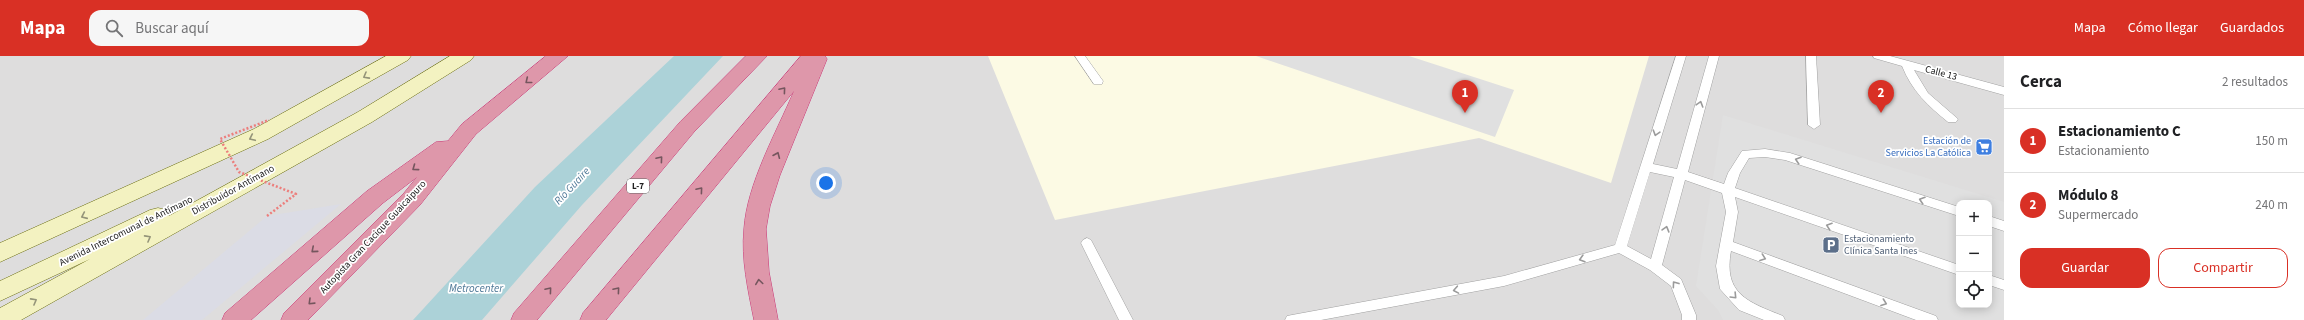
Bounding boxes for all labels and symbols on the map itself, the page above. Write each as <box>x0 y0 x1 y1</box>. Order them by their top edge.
street label: Calle 13 <box>1923 62 1959 84</box>
one-way arrow <box>363 71 370 78</box>
one-way arrow <box>525 76 532 83</box>
pin: 1 <box>1452 80 1478 113</box>
pin: 2 <box>1868 80 1894 113</box>
one-way arrow <box>779 87 786 95</box>
one-way arrow <box>1695 101 1704 108</box>
one-way arrow <box>1652 129 1661 136</box>
one-way arrow <box>249 133 256 141</box>
place label: Estación de Servicios La Católica <box>1886 134 1971 160</box>
supermarket icon: Estación de Servicios La Católica <box>1974 137 1994 157</box>
one-way arrow <box>773 152 781 159</box>
one-way arrow <box>1795 156 1802 165</box>
one-way arrow <box>656 157 663 164</box>
street label: Distribuidor Antímano <box>189 161 277 219</box>
one-way arrow <box>412 163 419 170</box>
water label: Río Guaire <box>551 164 593 208</box>
your location <box>816 173 836 193</box>
street label: Autopista Gran Cacique Guaicaipuro <box>317 177 429 297</box>
road number: L-7 <box>627 179 649 193</box>
one-way arrow <box>696 187 703 195</box>
street label: Avenida Intercomunal de Antímano <box>57 192 195 270</box>
one-way arrow <box>1919 196 1926 205</box>
one-way arrow <box>80 211 88 219</box>
one-way arrow <box>1826 222 1833 230</box>
one-way arrow <box>1661 226 1669 232</box>
place label: Estacionamiento Clínica Santa Ines <box>1844 232 1917 258</box>
one-way arrow <box>144 235 151 242</box>
parking icon: Estacionamiento Clínica Santa Ines <box>1821 235 1841 255</box>
one-way arrow <box>311 245 319 253</box>
one-way arrow <box>1759 253 1766 261</box>
one-way arrow <box>1579 254 1586 263</box>
one-way arrow <box>755 279 764 285</box>
water label: Metrocenter <box>449 281 504 296</box>
one-way arrow <box>1673 282 1680 289</box>
one-way arrow <box>1453 285 1459 293</box>
one-way arrow <box>613 287 620 295</box>
one-way arrow <box>544 288 551 295</box>
one-way arrow <box>1729 291 1737 299</box>
one-way arrow <box>30 298 37 305</box>
one-way arrow <box>308 298 316 305</box>
one-way arrow <box>1881 298 1888 306</box>

